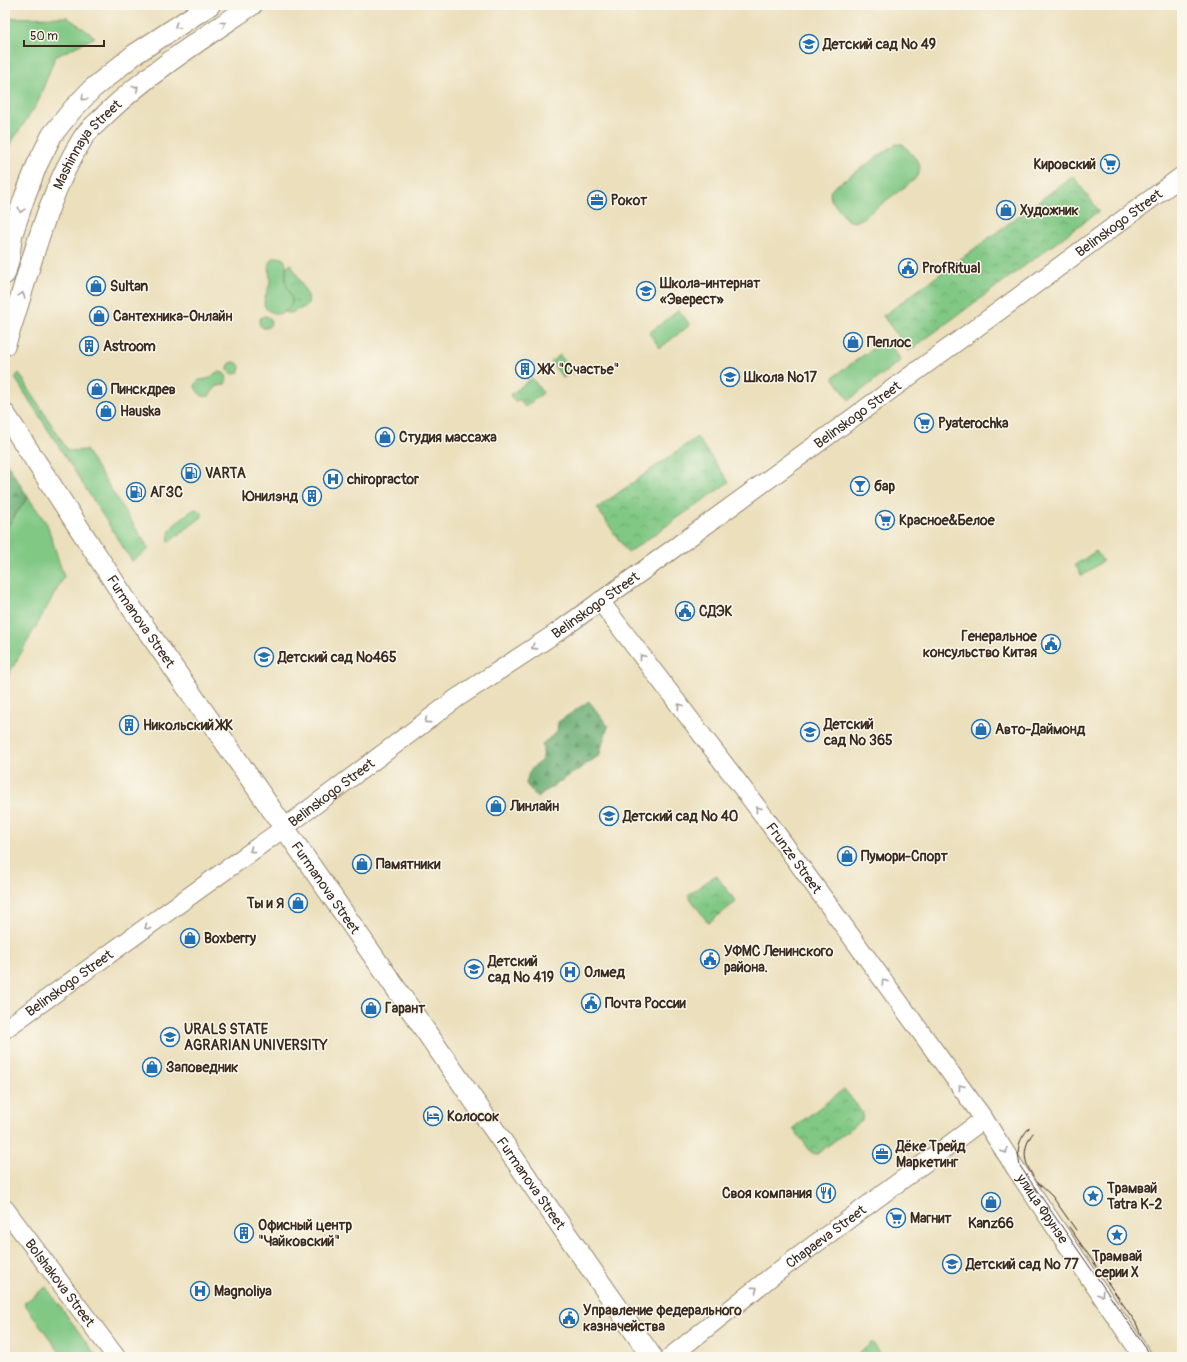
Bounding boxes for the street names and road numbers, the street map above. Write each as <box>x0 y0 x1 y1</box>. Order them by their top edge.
street label: Mashinnaya Street <box>50 96 125 192</box>
street label: Belinskogo Street <box>1072 185 1166 261</box>
street label: Belinskogo Street <box>811 377 905 452</box>
street label: Belinskogo Street <box>549 568 643 642</box>
street label: Furmanova Street <box>103 572 179 671</box>
street label: Belinskogo Street <box>285 755 378 831</box>
street label: Frunze Street <box>762 819 825 897</box>
street label: Furmanova Street <box>287 838 364 938</box>
street label: Belinskogo Street <box>22 946 117 1020</box>
street label: Furmanova Street <box>493 1134 569 1233</box>
street label: улица Фрунзе <box>1012 1170 1072 1247</box>
street label: Chapaeva Street <box>782 1201 870 1272</box>
street label: Bolshakova Street <box>21 1236 98 1330</box>

